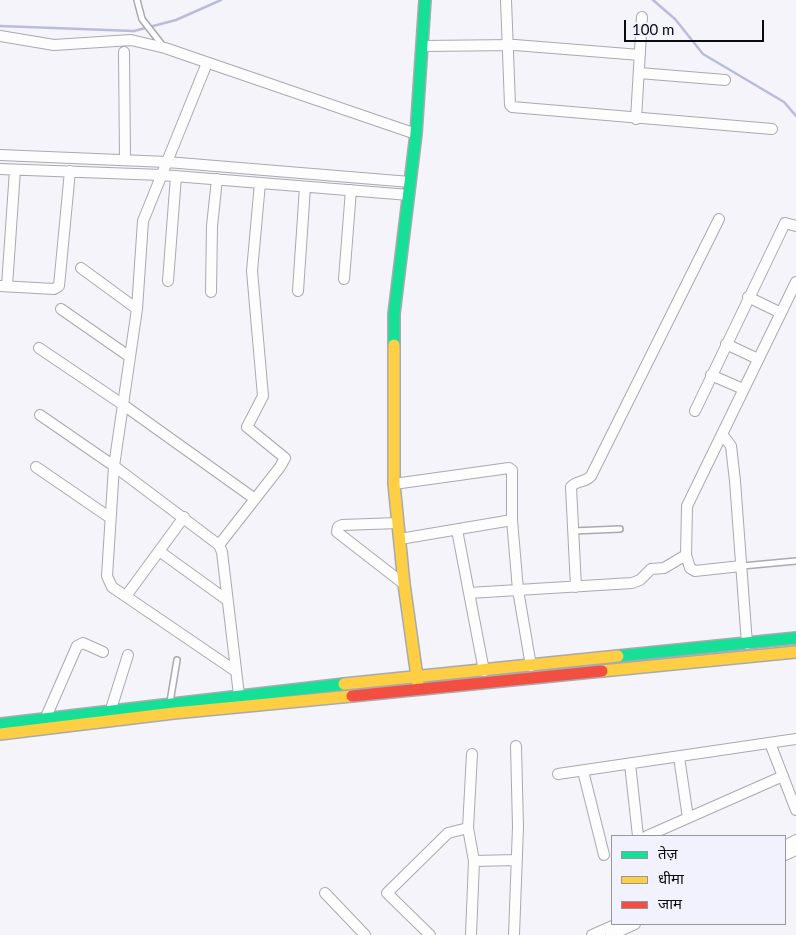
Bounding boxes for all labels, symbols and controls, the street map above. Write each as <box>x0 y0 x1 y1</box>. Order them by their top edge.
scale bar <box>626 10 766 42</box>
text: 100 m <box>632 20 674 38</box>
legend <box>611 835 786 925</box>
text: तेज़ <box>658 844 678 862</box>
text: धीमा <box>658 869 684 887</box>
text: जाम <box>658 894 682 912</box>

